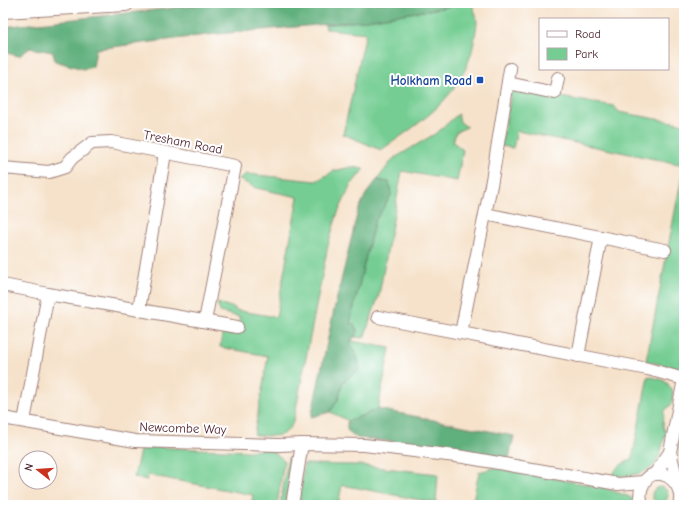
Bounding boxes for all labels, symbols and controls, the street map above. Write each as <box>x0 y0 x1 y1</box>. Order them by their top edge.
legend <box>539 18 669 70</box>
text: Road <box>575 27 601 41</box>
text: Park <box>575 47 598 61</box>
place label: Holkham Road <box>390 73 472 88</box>
marker: Holkham Road <box>475 75 485 85</box>
street label: Tresham Road <box>142 127 224 157</box>
street label: Newcombe Way <box>139 419 227 437</box>
north arrow <box>18 450 58 490</box>
text: N <box>22 462 36 473</box>

